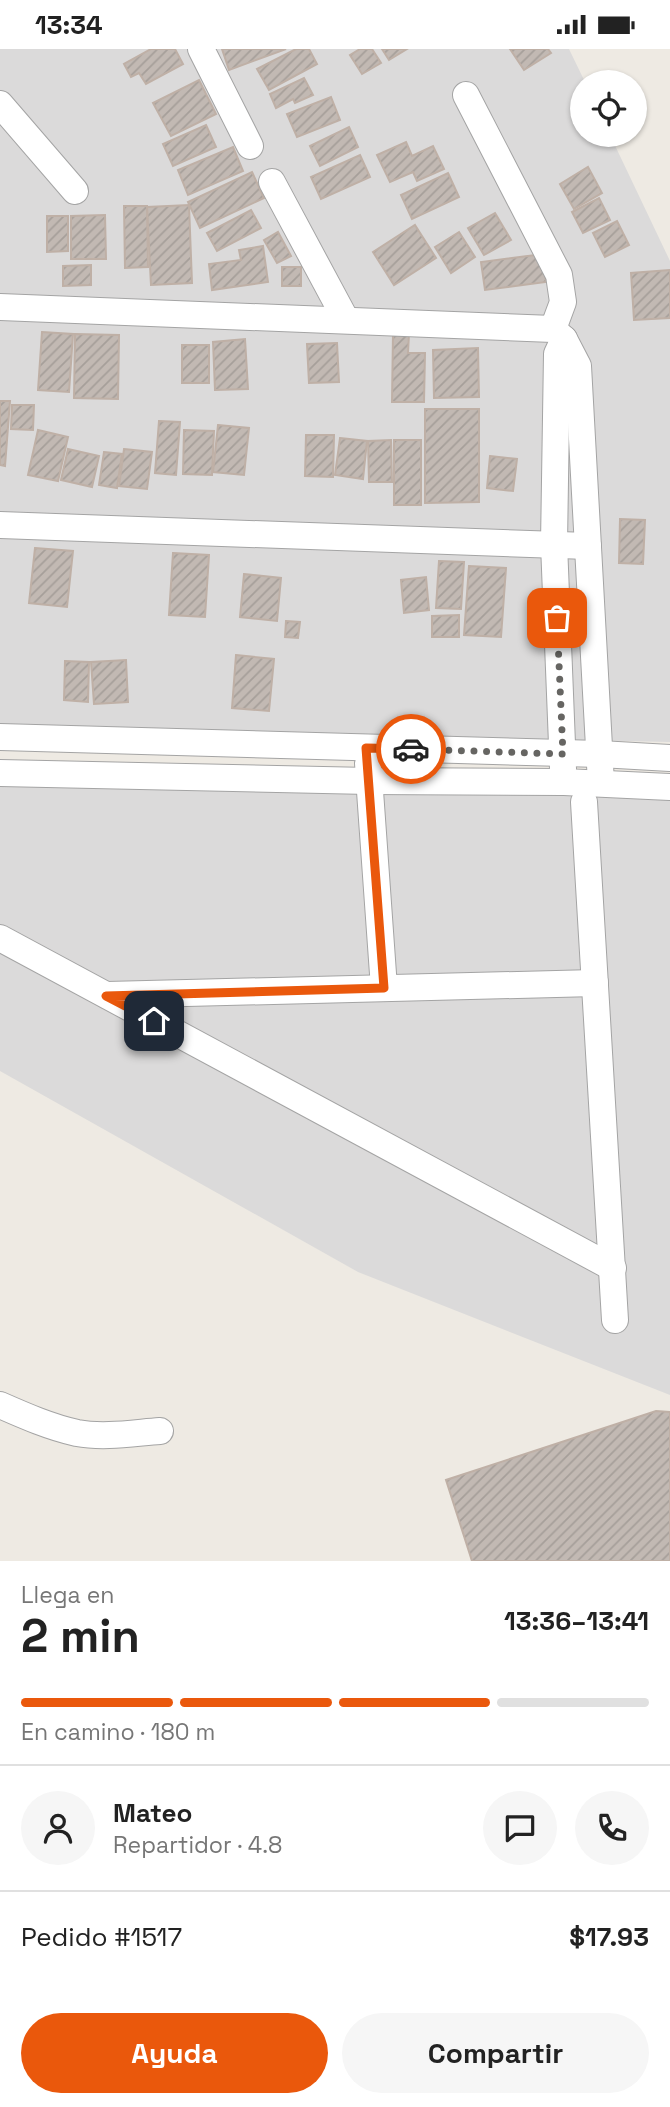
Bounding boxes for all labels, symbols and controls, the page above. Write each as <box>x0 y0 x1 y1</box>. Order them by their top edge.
text: 13:34 <box>35 8 103 42</box>
map controls <box>570 70 647 147</box>
button: locate <box>570 70 647 147</box>
pin <box>527 588 587 648</box>
icon: bag <box>538 599 576 637</box>
courier <box>376 714 446 784</box>
icon: car <box>392 730 430 768</box>
pin <box>124 991 184 1051</box>
icon: home <box>135 1002 173 1040</box>
text: Llega en <box>21 1580 114 1610</box>
text: 13:36–13:41 <box>504 1604 649 1638</box>
text: 2 min <box>21 1607 140 1665</box>
text: En camino · 180 m <box>21 1717 215 1747</box>
button: person <box>21 1791 95 1865</box>
button: chat <box>483 1791 557 1865</box>
button: phone <box>575 1791 649 1865</box>
text: Mateo <box>113 1796 192 1830</box>
text: Repartidor · 4.8 <box>113 1830 282 1860</box>
text: Pedido #1517 <box>21 1920 182 1954</box>
text: $17.93 <box>569 1920 649 1954</box>
button: Ayuda <box>21 2013 328 2093</box>
button: Compartir <box>342 2013 649 2093</box>

